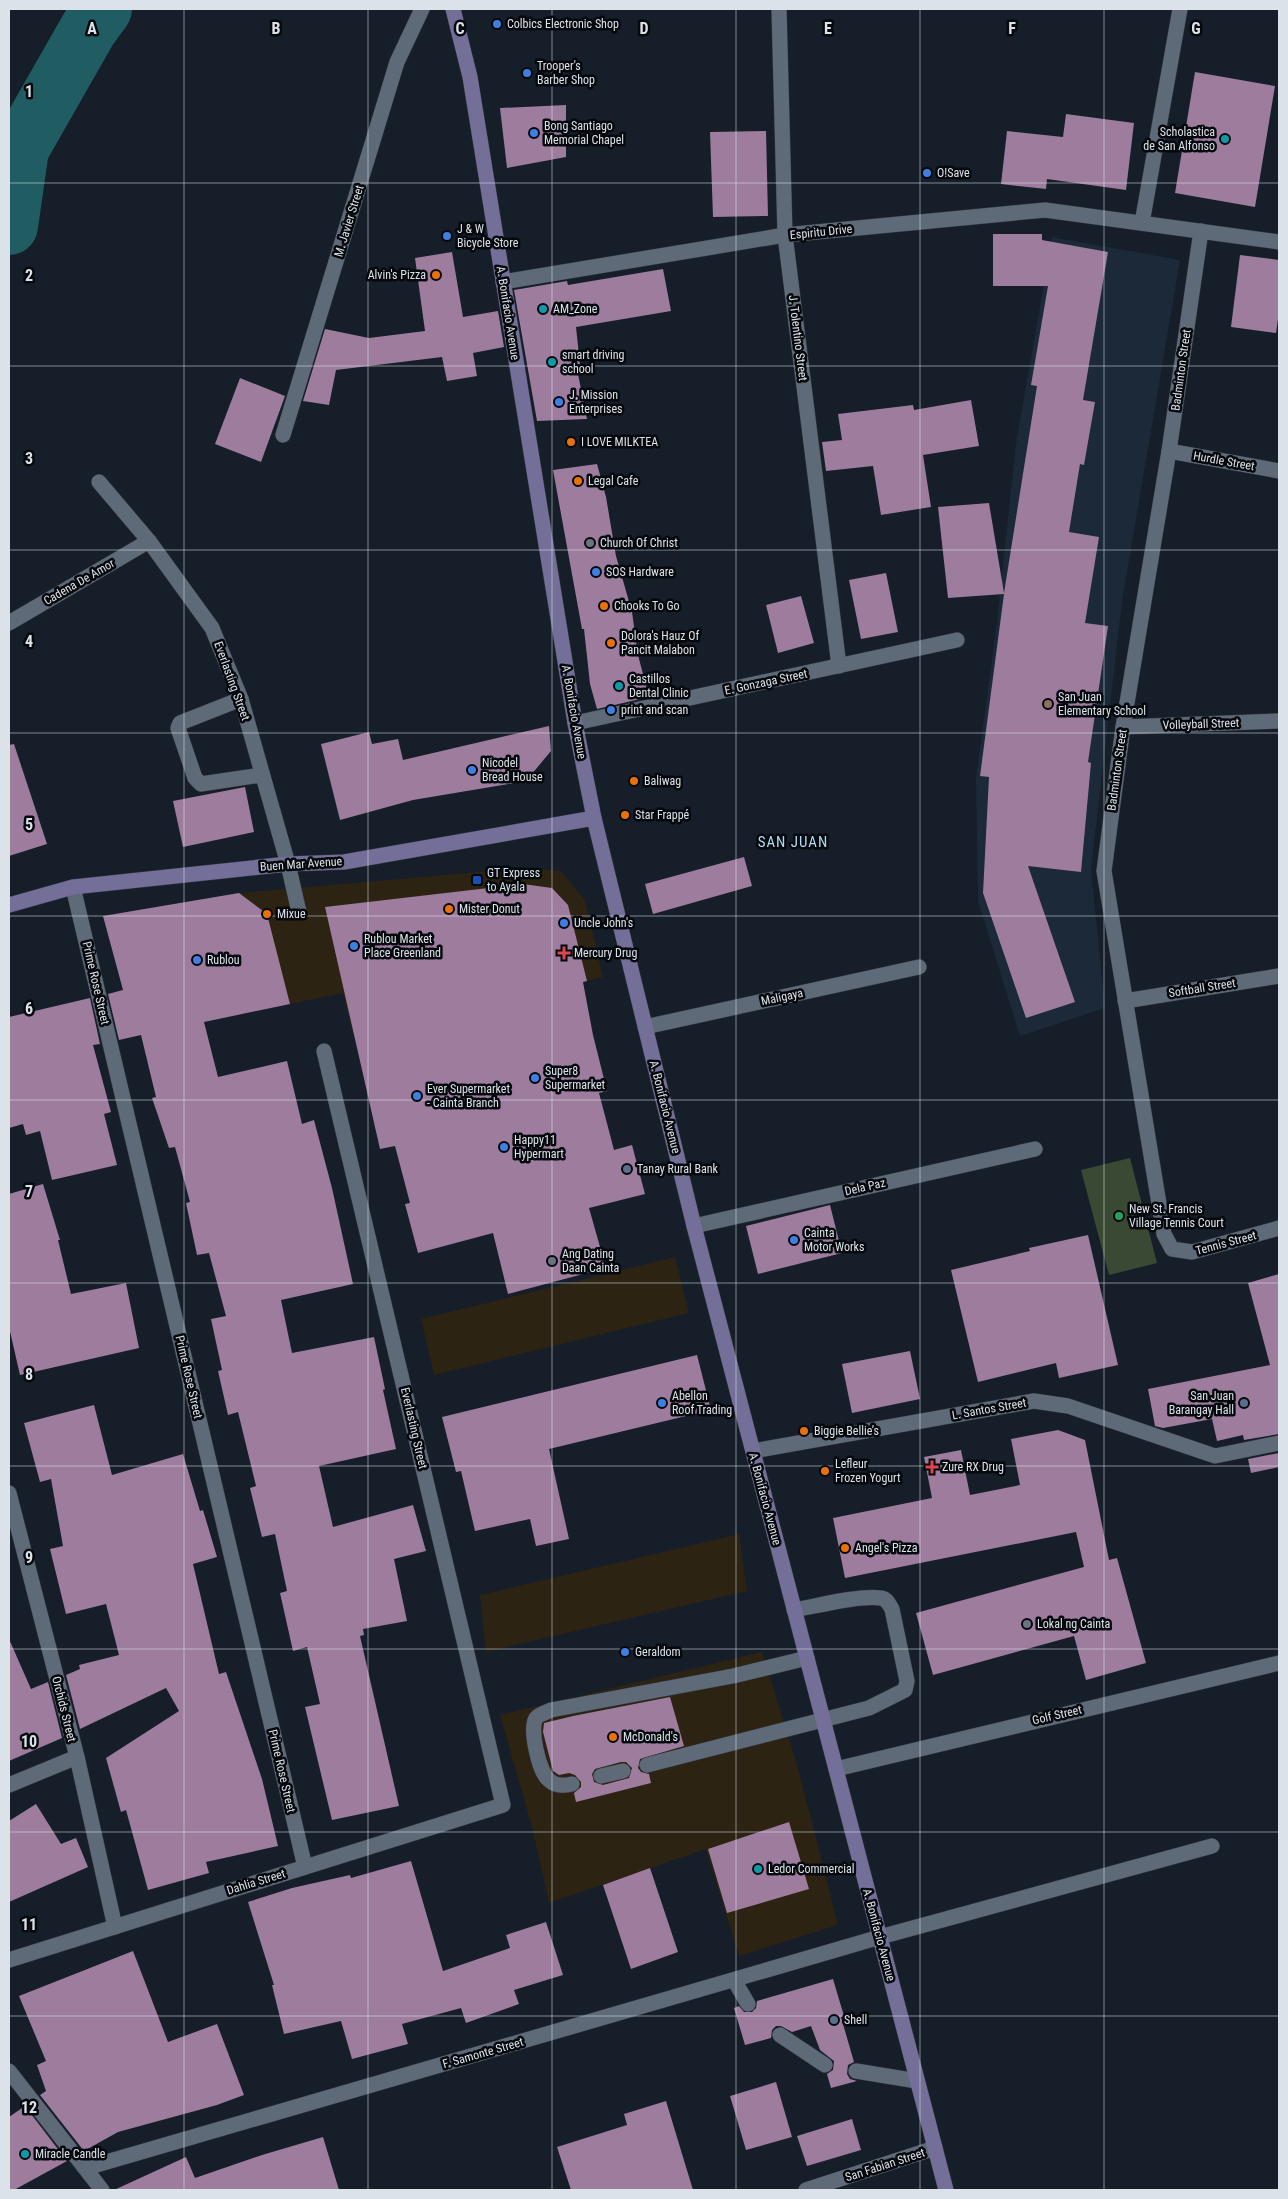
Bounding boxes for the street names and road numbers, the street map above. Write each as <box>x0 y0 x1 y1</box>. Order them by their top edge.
street label: M. Javier Street <box>331 183 367 259</box>
street label: Espiritu Drive <box>789 222 853 242</box>
street label: A. Bonifacio Avenue <box>494 265 522 361</box>
street label: J. Tolentino Street <box>786 294 810 382</box>
street label: Badminton Street <box>1168 328 1194 412</box>
street label: Hurdle Street <box>1192 449 1256 473</box>
street label: Cadena De Amor <box>41 556 117 608</box>
street label: Everlasting Street <box>211 640 253 723</box>
street label: A. Bonifacio Avenue <box>559 664 589 760</box>
street label: E. Gonzaga Street <box>723 666 809 698</box>
street label: Volleyball Street <box>1162 716 1240 732</box>
street label: Badminton Street <box>1104 728 1130 812</box>
street label: Buen Mar Avenue <box>259 854 343 874</box>
street label: Prime Rose Street <box>80 940 112 1026</box>
street label: Softball Street <box>1168 976 1237 1000</box>
street label: Maligaya <box>760 986 805 1008</box>
street label: A. Bonifacio Avenue <box>647 1059 683 1155</box>
street label: Dela Paz <box>843 1176 887 1198</box>
street label: Tennis Street <box>1194 1228 1258 1258</box>
street label: Prime Rose Street <box>173 1334 205 1420</box>
street label: Everlasting Street <box>398 1386 430 1470</box>
street label: L. Santos Street <box>951 1395 1028 1422</box>
street label: A. Bonifacio Avenue <box>746 1451 784 1547</box>
street label: Orchids Street <box>49 1675 79 1744</box>
street label: Golf Street <box>1031 1702 1084 1728</box>
street label: Prime Rose Street <box>266 1728 298 1814</box>
street label: Dahlia Street <box>225 1866 287 1898</box>
street label: A. Bonifacio Avenue <box>860 1887 898 1983</box>
street label: F. Samonte Street <box>441 2035 525 2071</box>
street label: San Fabian Street <box>843 2145 927 2184</box>

